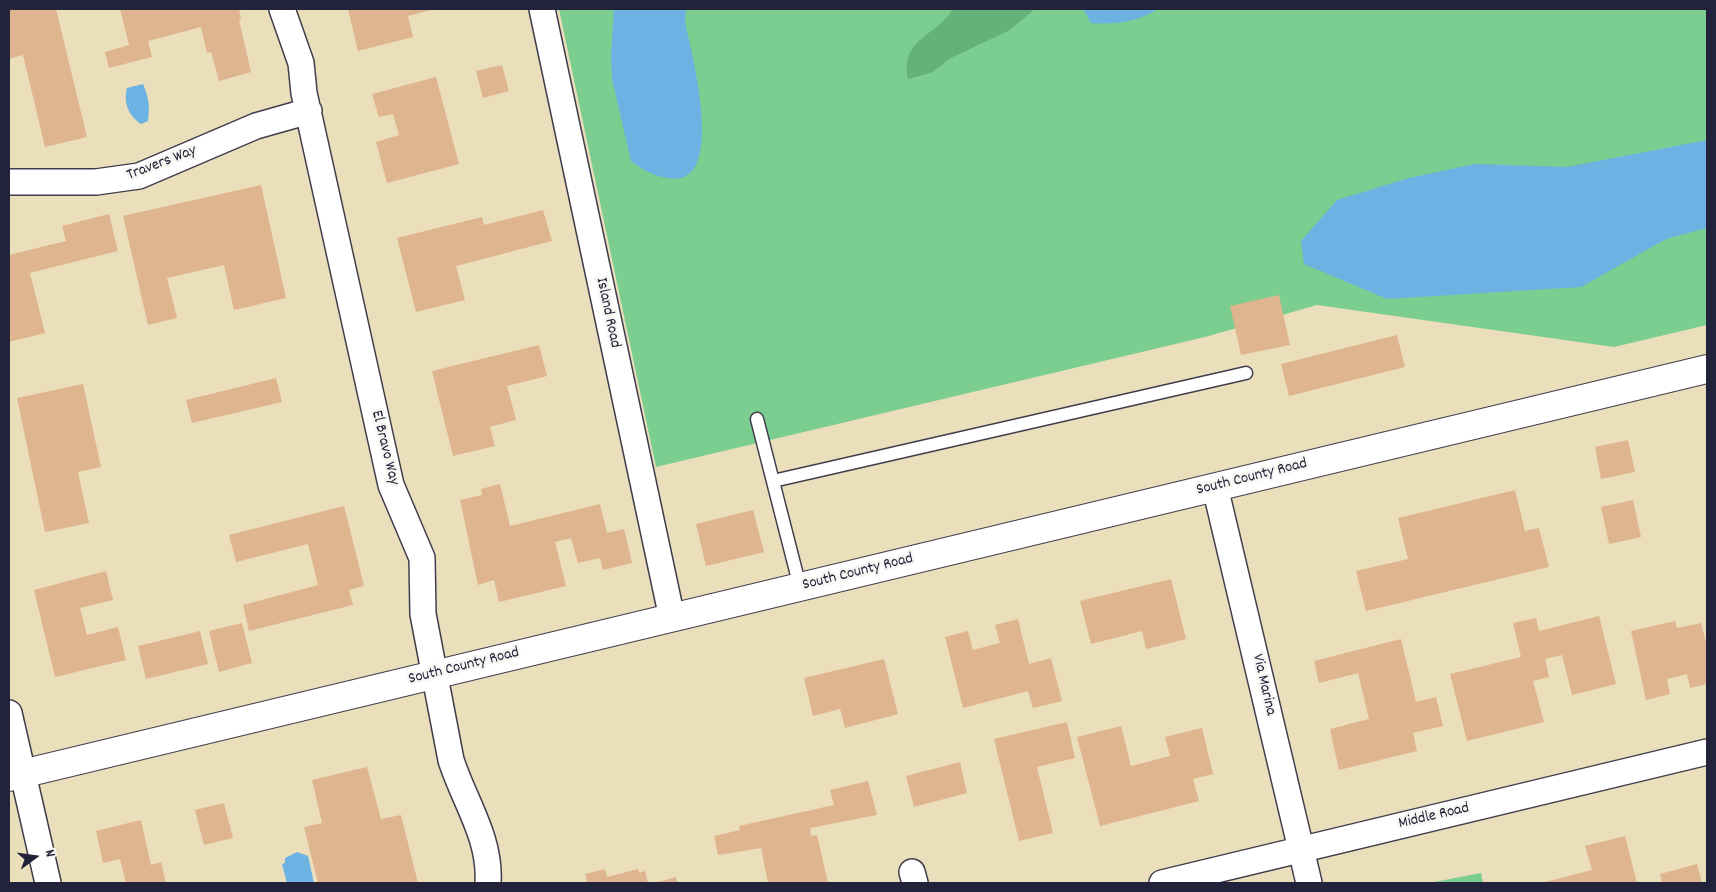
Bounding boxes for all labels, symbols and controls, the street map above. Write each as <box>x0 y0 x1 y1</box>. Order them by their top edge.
street label: Travers Way <box>124 142 200 186</box>
street label: Island Road <box>590 276 624 350</box>
street label: El Bravo Way <box>365 409 403 487</box>
street label: South County Road <box>1195 455 1309 501</box>
street label: South County Road <box>801 550 915 596</box>
street label: South County Road <box>407 644 521 690</box>
street label: Via Marina <box>1247 652 1279 718</box>
street label: Middle Road <box>1397 800 1471 834</box>
north arrow <box>10 832 60 882</box>
text: N <box>39 848 60 859</box>

